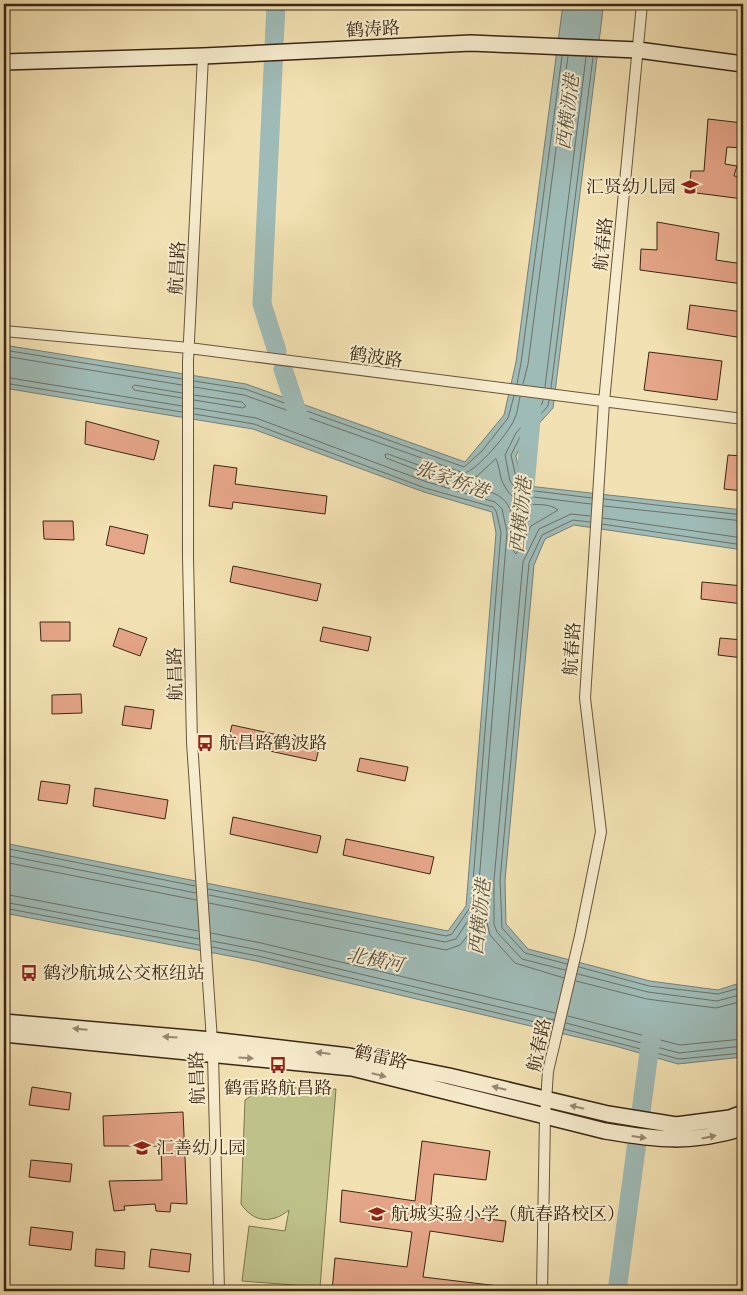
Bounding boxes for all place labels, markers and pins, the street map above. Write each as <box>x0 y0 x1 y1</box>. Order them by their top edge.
place label: 汇贤幼儿园 <box>586 175 676 199</box>
school or university icon: 汇贤幼儿园 <box>680 177 700 197</box>
place label: 航昌路鹤波路 <box>219 731 327 755</box>
bus stop icon: 航昌路鹤波路 <box>195 733 215 753</box>
place label: 鹤沙航城公交枢纽站 <box>43 961 205 985</box>
bus stop icon: 鹤沙航城公交枢纽站 <box>19 963 39 983</box>
bus stop icon: 鹤雷路航昌路 <box>268 1055 288 1075</box>
place label: 鹤雷路航昌路 <box>224 1076 332 1100</box>
place label: 汇善幼儿园 <box>156 1136 246 1160</box>
school or university icon: 汇善幼儿园 <box>132 1138 152 1158</box>
place label: 航城实验小学（航春路校区） <box>391 1202 625 1226</box>
school or university icon: 航城实验小学（航春路校区） <box>367 1204 387 1224</box>

